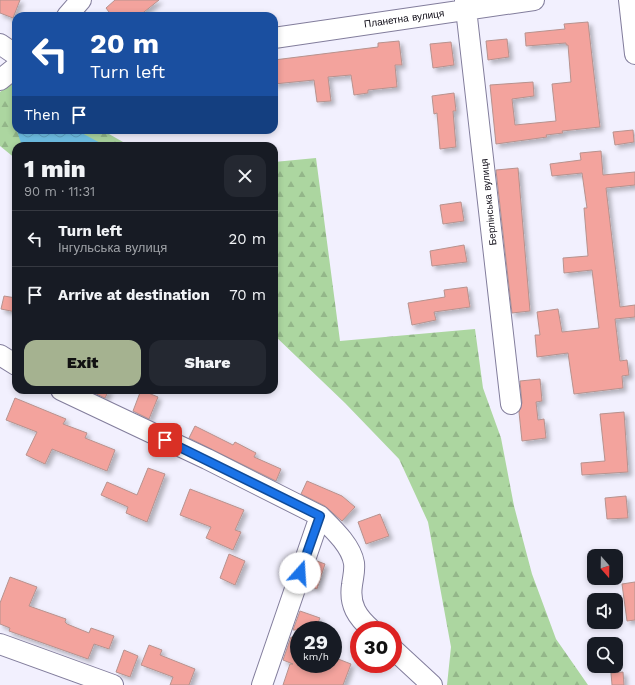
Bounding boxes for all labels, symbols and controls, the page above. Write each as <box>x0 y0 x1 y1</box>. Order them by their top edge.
street label: Планетна вулиця <box>363 7 445 30</box>
text: 20 m <box>90 27 159 60</box>
icon: left <box>24 28 76 80</box>
text: Turn left <box>90 61 165 82</box>
icon: arrive <box>68 104 90 126</box>
text: Then <box>24 106 60 124</box>
text: 1 min <box>24 155 86 183</box>
button: close <box>224 155 266 197</box>
street label: Берлінська вулиця <box>478 158 499 246</box>
text: 90 m · 11:31 <box>24 184 95 199</box>
text: Turn left <box>58 222 122 240</box>
icon: left <box>24 228 46 250</box>
text: 20 m <box>229 230 266 248</box>
text: Інгульська вулиця <box>58 240 167 255</box>
icon: arrive <box>24 284 46 306</box>
text: Arrive at destination <box>58 286 210 304</box>
text: 70 m <box>229 286 266 304</box>
button: Exit <box>24 340 141 386</box>
button: Share <box>149 340 266 386</box>
pin <box>148 423 182 457</box>
icon: arrive <box>154 429 176 451</box>
north arrow <box>587 549 623 585</box>
map controls <box>587 549 623 673</box>
position arrow <box>279 552 321 594</box>
button: sound <box>587 593 623 629</box>
speed limit sign: 30 <box>350 621 402 673</box>
text: 29 <box>304 630 328 654</box>
button: search <box>587 637 623 673</box>
text: km/h <box>303 651 329 662</box>

